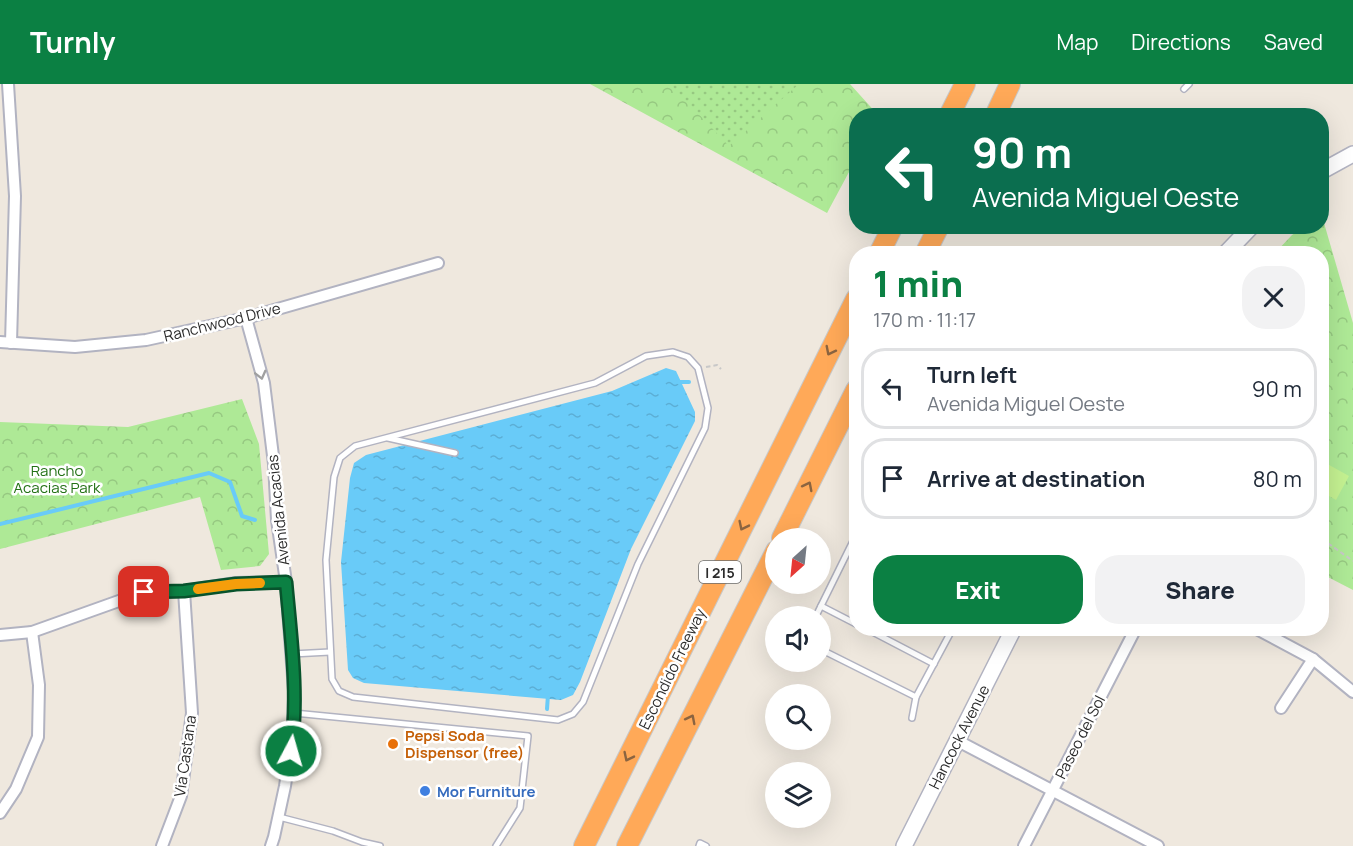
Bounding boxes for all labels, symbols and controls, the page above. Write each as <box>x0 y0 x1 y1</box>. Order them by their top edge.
text: Turnly <box>30 23 115 61</box>
text: Map <box>1057 28 1098 56</box>
text: Directions <box>1131 28 1231 56</box>
text: Saved <box>1264 28 1323 56</box>
text: 90 m <box>972 123 1072 181</box>
icon: left <box>873 132 951 210</box>
text: Avenida Miguel Oeste <box>972 178 1239 215</box>
text: 1 min <box>873 259 963 308</box>
button: close <box>1242 266 1305 329</box>
street label: Ranchwood Drive <box>161 297 283 347</box>
text: 170 m · 11:17 <box>873 306 976 333</box>
one-way arrow <box>826 345 837 356</box>
text: Turn left <box>927 360 1017 390</box>
one-way arrow <box>254 369 267 379</box>
icon: left <box>876 372 909 405</box>
text: 90 m <box>1252 374 1302 404</box>
text: Avenida Miguel Oeste <box>927 390 1125 417</box>
street label: Avenida Acacias <box>262 453 294 566</box>
park label: Rancho Acacias Park <box>14 460 101 498</box>
icon: arrive <box>876 462 909 495</box>
text: Arrive at destination <box>927 464 1145 494</box>
text: 80 m <box>1253 464 1302 494</box>
one-way arrow <box>801 482 812 493</box>
one-way arrow <box>739 519 750 530</box>
north arrow <box>765 528 831 594</box>
map controls <box>765 528 831 828</box>
button: Exit <box>873 555 1083 624</box>
button: Share <box>1095 555 1305 624</box>
road number: I 215 <box>699 561 741 583</box>
pin <box>118 566 169 617</box>
icon: arrive <box>127 575 160 608</box>
street label: Escondido Freeway <box>634 605 710 733</box>
button: sound <box>765 606 831 672</box>
street label: Hancock Avenue <box>924 681 994 793</box>
button: search <box>765 684 831 750</box>
street label: Paseo del Sol <box>1050 692 1110 782</box>
street label: Via Castana <box>169 714 201 798</box>
one-way arrow <box>684 714 695 725</box>
position arrow <box>259 719 323 783</box>
place label: Pepsi Soda Dispensor (free) <box>405 725 524 763</box>
marker: Pepsi Soda Dispensor (free) <box>386 737 400 751</box>
one-way arrow <box>624 750 636 761</box>
button: layers <box>765 762 831 828</box>
place label: Mor Furniture <box>437 781 536 802</box>
marker: Mor Furniture <box>418 784 432 798</box>

